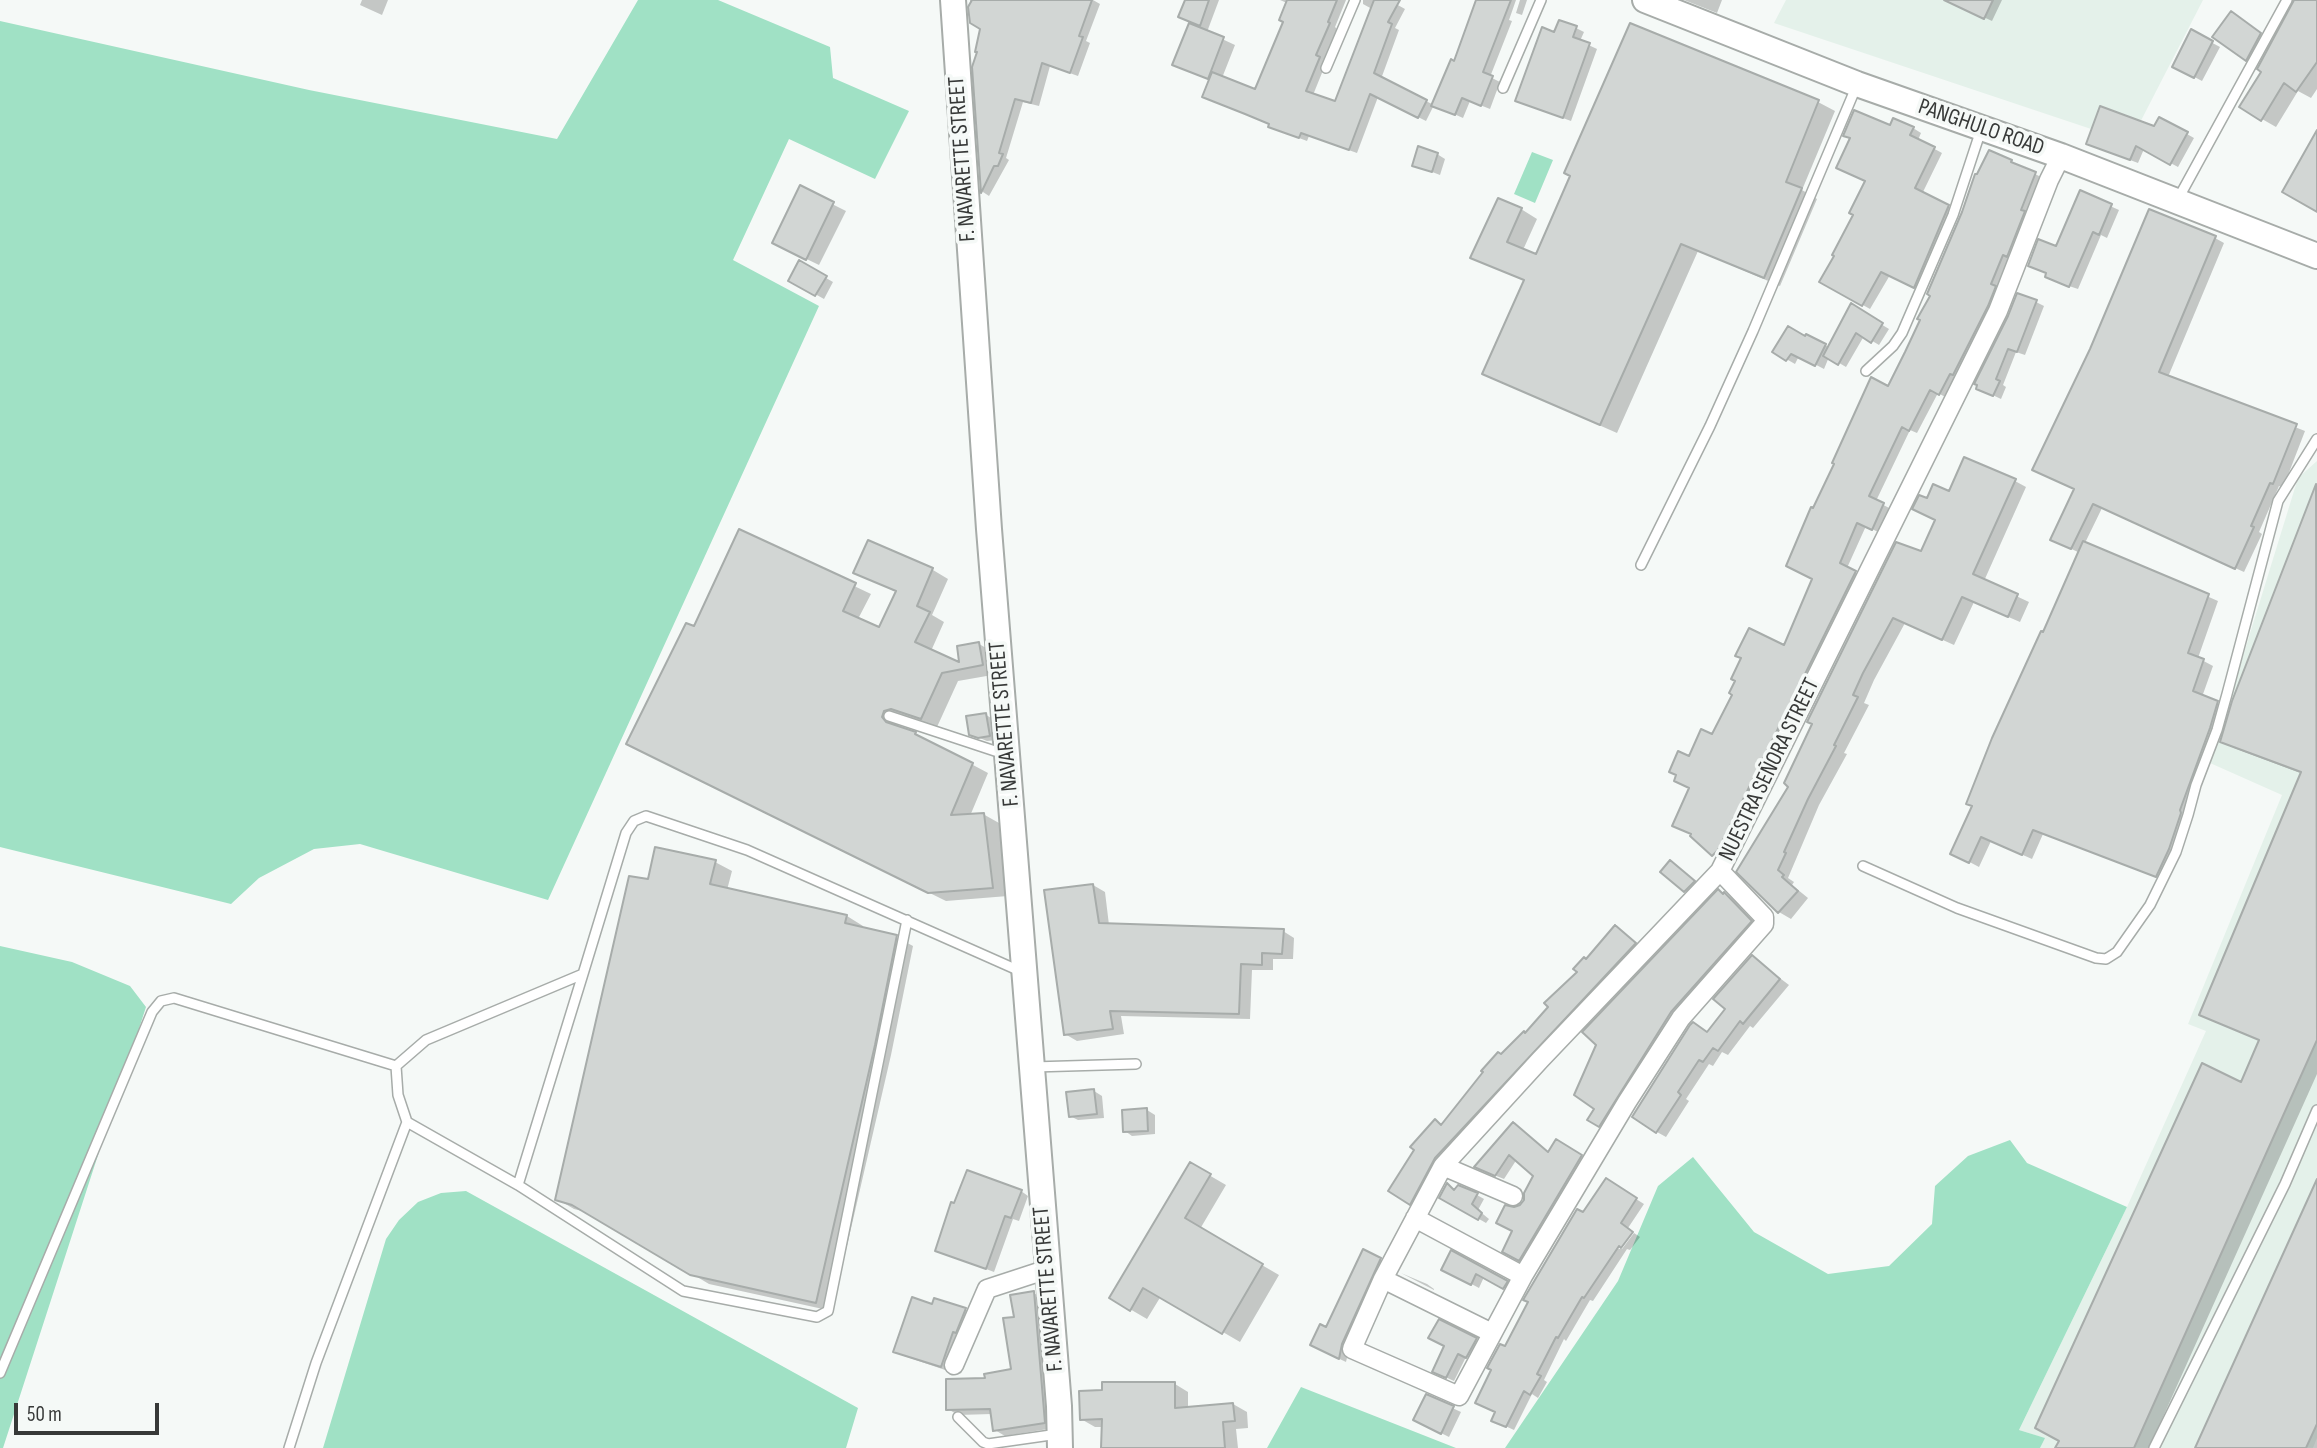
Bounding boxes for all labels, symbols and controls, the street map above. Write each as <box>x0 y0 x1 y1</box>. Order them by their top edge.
street label: F. NAVARETTE STREET <box>943 75 983 243</box>
street label: PANGHULO ROAD <box>1914 94 2048 162</box>
street label: F. NAVARETTE STREET <box>984 640 1026 808</box>
street label: NUESTRA SEÑORA STREET <box>1714 674 1826 866</box>
street label: F. NAVARETTE STREET <box>1028 1205 1070 1373</box>
scale bar <box>18 1388 163 1432</box>
text: 50 m <box>27 1402 62 1427</box>

